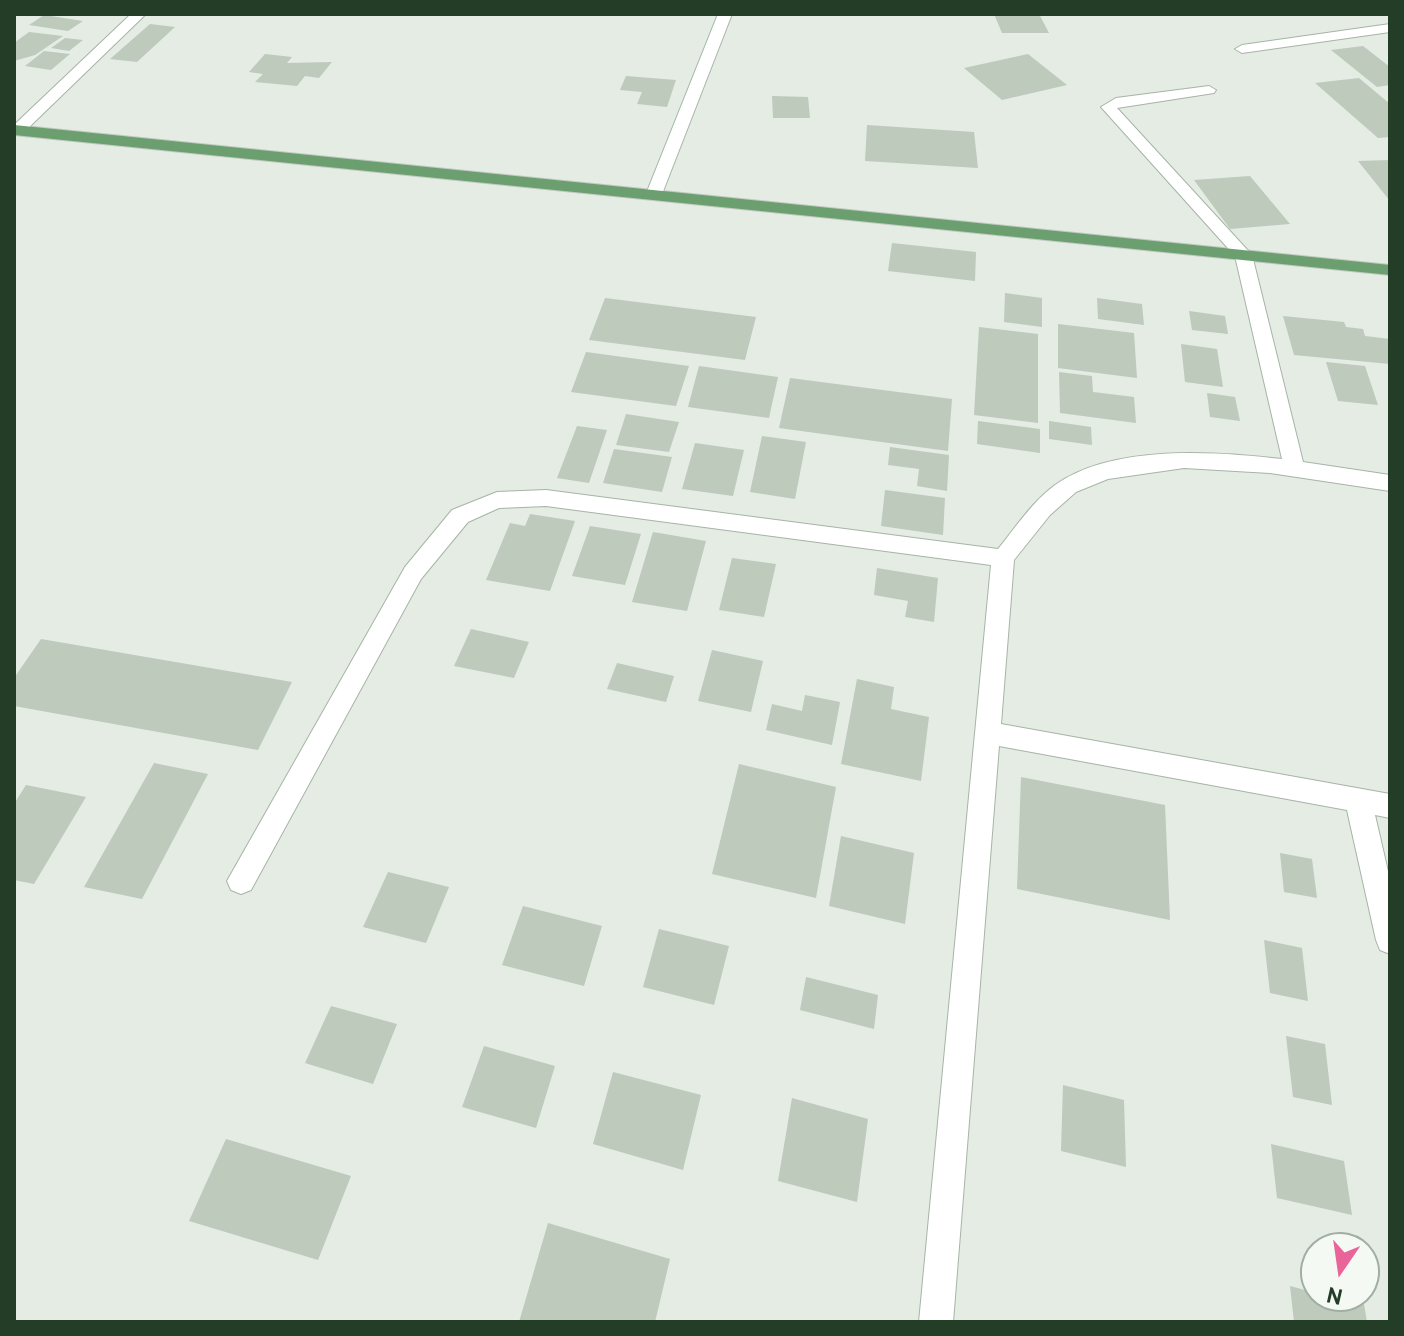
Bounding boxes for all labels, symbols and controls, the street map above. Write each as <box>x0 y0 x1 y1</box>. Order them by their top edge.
north arrow <box>1300 1232 1380 1312</box>
text: N <box>1324 1279 1346 1309</box>

